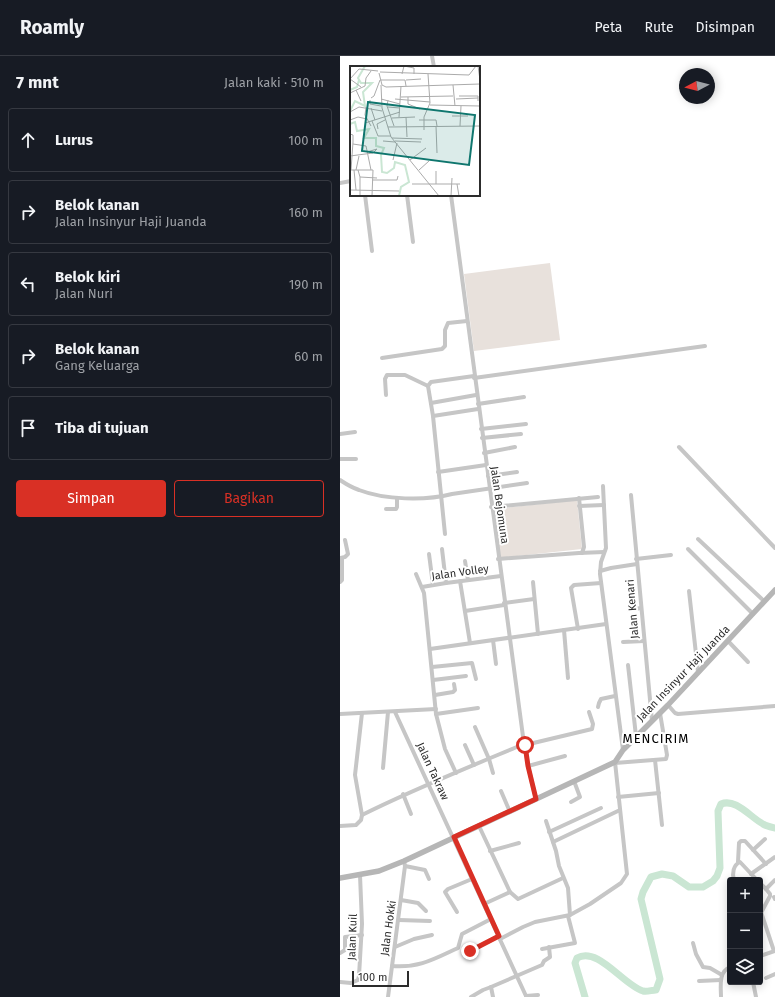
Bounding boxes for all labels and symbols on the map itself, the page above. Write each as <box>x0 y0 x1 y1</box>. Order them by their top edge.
inset map <box>350 66 480 196</box>
north arrow <box>679 68 715 104</box>
street label: Jalan Bejomuna <box>488 465 511 545</box>
street label: Jalan Volley <box>431 562 490 583</box>
street label: Jalan Kenari <box>623 579 642 639</box>
street label: Jalan Insinyur Haji Juanda <box>634 623 733 724</box>
district label: MENCIRIM <box>623 731 689 746</box>
route start <box>516 736 534 754</box>
street label: Jalan Takraw <box>414 740 452 802</box>
street label: Jalan Hokki <box>378 899 399 957</box>
street label: Jalan Kuil <box>345 913 360 961</box>
route end <box>461 942 479 960</box>
scale bar <box>352 969 409 988</box>

